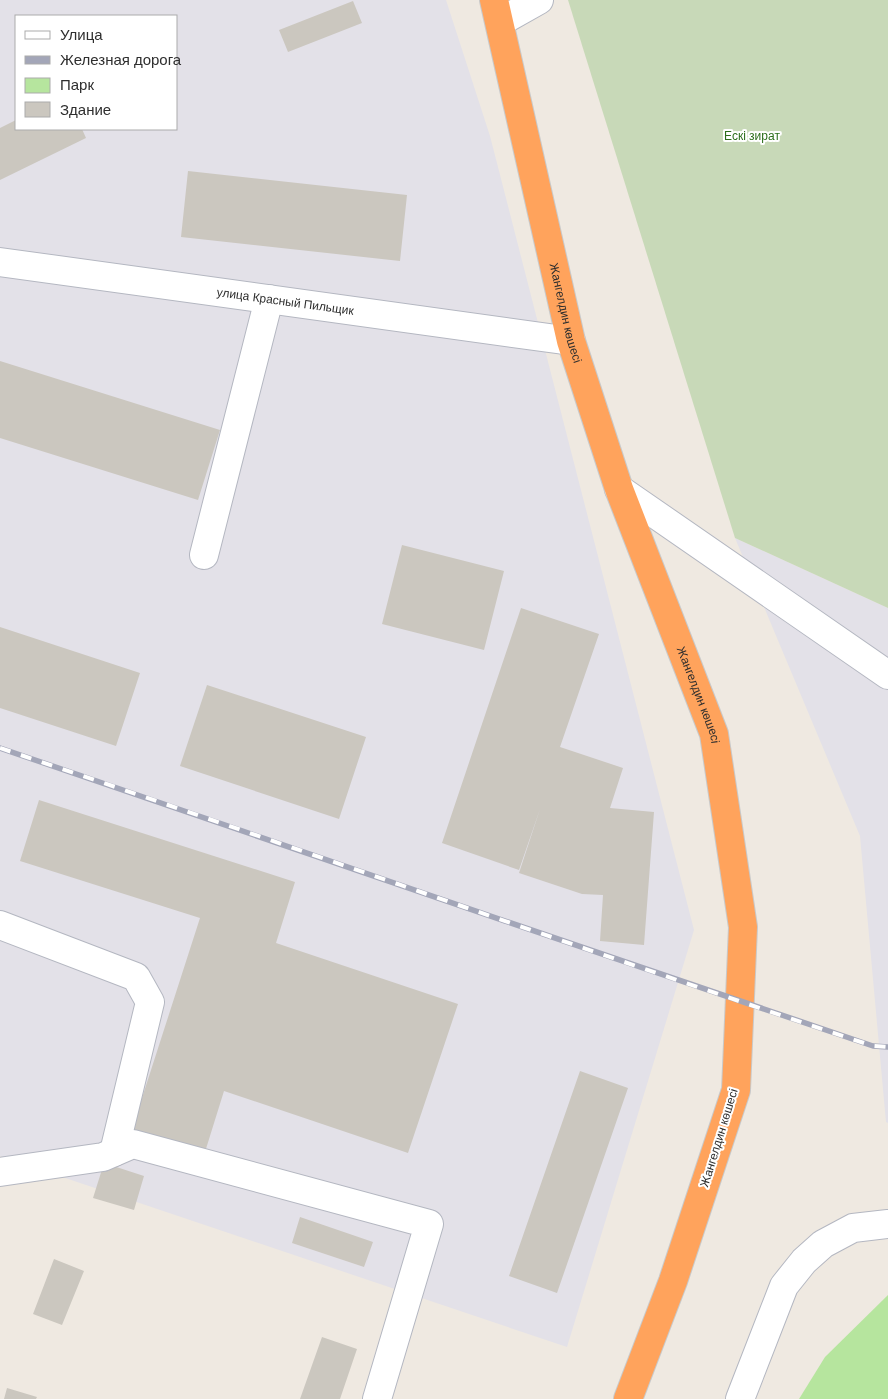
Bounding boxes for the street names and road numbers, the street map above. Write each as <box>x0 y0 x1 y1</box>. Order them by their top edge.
street label: Жангелдин көшесі <box>546 261 586 365</box>
street label: улица Красный Пильщик <box>216 284 356 319</box>
street label: Жангелдин көшесі <box>673 644 723 744</box>
street label: Жангелдин көшесі <box>696 1087 742 1189</box>

